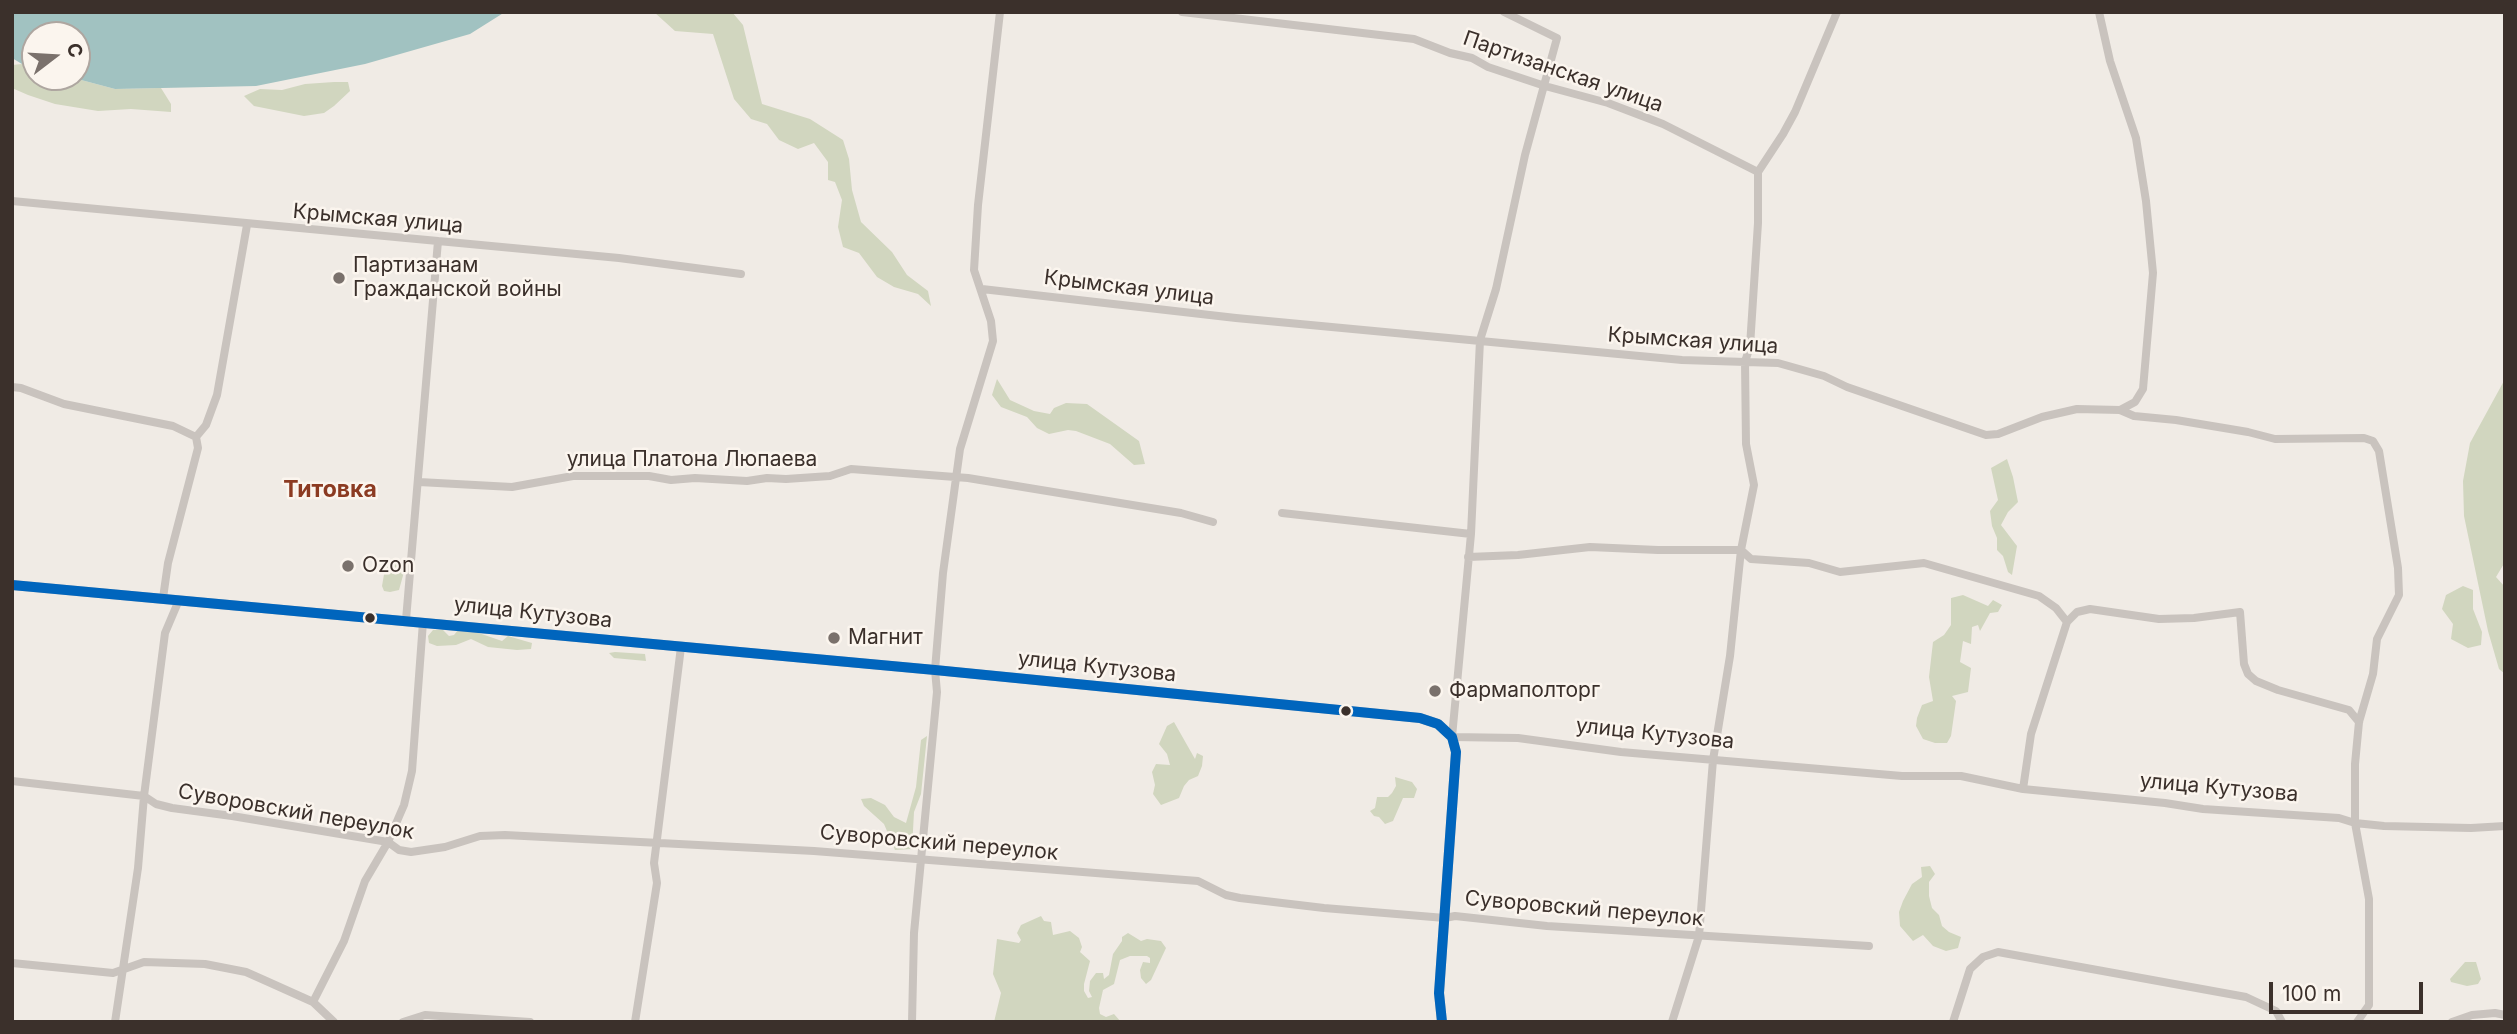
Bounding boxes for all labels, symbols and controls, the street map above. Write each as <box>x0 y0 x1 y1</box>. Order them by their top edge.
north arrow <box>21 21 91 91</box>
street label: Партизанская улица <box>1460 26 1666 118</box>
text: С <box>62 40 88 60</box>
street label: Крымская улица <box>292 199 464 239</box>
place label: Партизанам Гражданской войны <box>353 253 562 303</box>
street label: Крымская улица <box>1043 265 1215 311</box>
marker: Партизанам Гражданской войны <box>331 270 347 286</box>
street label: Крымская улица <box>1607 322 1779 360</box>
street label: улица Платона Люпаева <box>567 447 817 473</box>
district label: Титовка <box>283 476 377 504</box>
place label: Ozon <box>362 553 414 579</box>
marker: Ozon <box>340 558 356 574</box>
street label: улица Кутузова <box>453 592 613 634</box>
unlabelled marker <box>363 611 377 625</box>
place label: Магнит <box>848 625 923 651</box>
marker: Магнит <box>826 630 842 646</box>
street label: улица Кутузова <box>1017 646 1177 688</box>
place label: Фармаполторг <box>1449 678 1600 704</box>
marker: Фармаполторг <box>1427 683 1443 699</box>
unlabelled marker <box>1339 704 1353 718</box>
street label: улица Кутузова <box>1575 713 1735 755</box>
street label: улица Кутузова <box>2139 769 2299 807</box>
street label: Суворовский переулок <box>176 779 416 845</box>
street label: Суворовский переулок <box>819 820 1059 866</box>
street label: Суворовский переулок <box>1464 886 1704 932</box>
scale bar <box>2272 968 2426 1012</box>
text: 100 m <box>2282 981 2341 1006</box>

